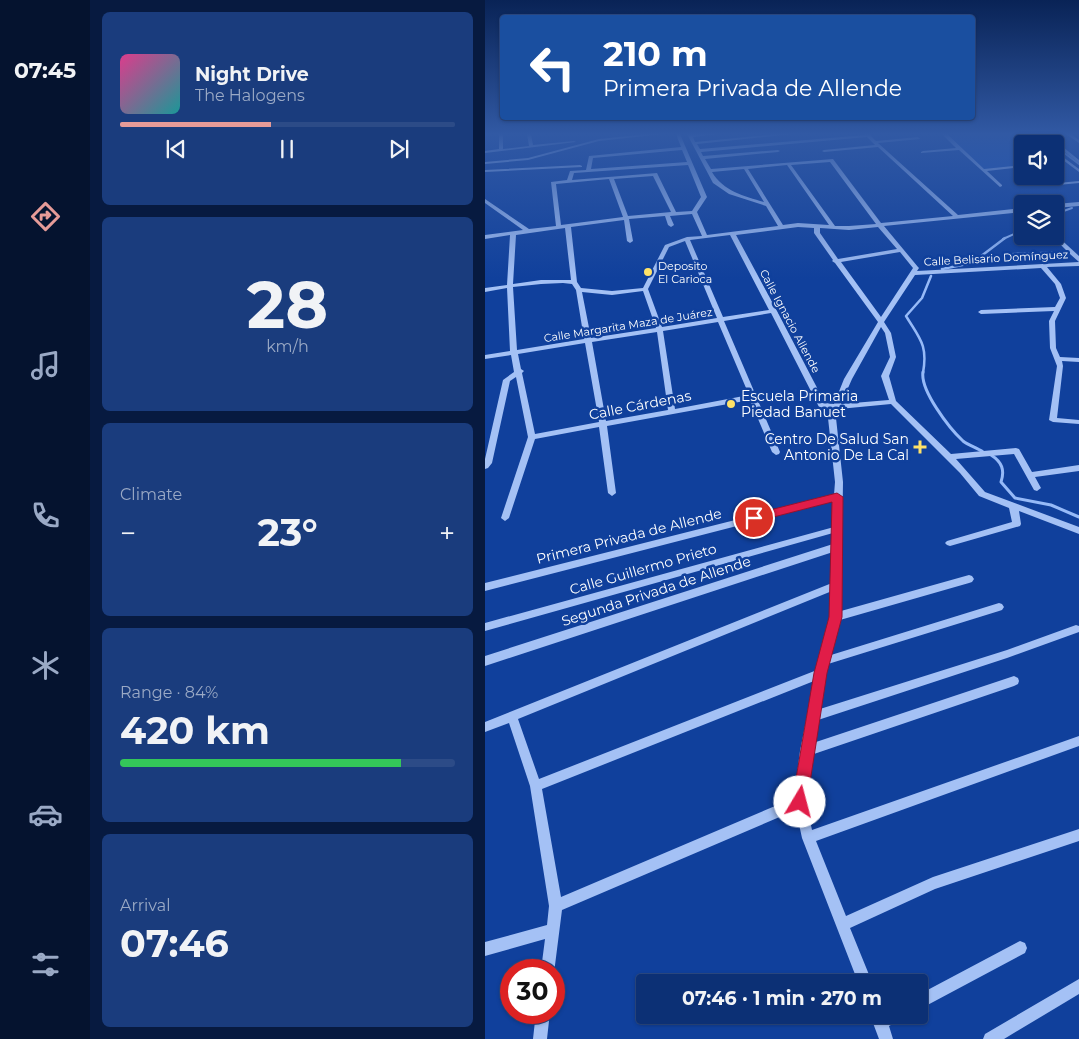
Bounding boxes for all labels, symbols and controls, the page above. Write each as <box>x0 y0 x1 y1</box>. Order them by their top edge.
text: 210 m <box>603 32 708 75</box>
icon: left <box>520 35 585 100</box>
text: 07:45 <box>14 57 76 84</box>
text: Night Drive <box>195 63 309 86</box>
text: Primera Privada de Allende <box>603 75 902 102</box>
text: The Halogens <box>195 86 305 105</box>
icon: previous <box>162 135 190 163</box>
icon: pause <box>273 135 301 163</box>
icon: next <box>385 135 413 163</box>
map controls <box>1014 135 1064 245</box>
button: sound <box>1014 135 1064 185</box>
button: layers <box>1014 195 1064 245</box>
icon: directions <box>28 199 63 234</box>
street label: Calle Belisario Domínguez <box>923 247 1069 269</box>
place label: Deposito El Carioca <box>658 259 712 286</box>
text: 28 <box>247 265 328 344</box>
marker: Deposito El Carioca <box>642 266 654 278</box>
street label: Calle Ignacio Allende <box>757 267 823 375</box>
street label: Calle Margarita Maza de Juárez <box>543 305 714 345</box>
text: km/h <box>266 337 309 356</box>
icon: music <box>28 348 63 383</box>
street label: Calle Cárdenas <box>587 386 693 424</box>
place label: Escuela Primaria Piedad Banuet <box>741 387 858 421</box>
marker: Escuela Primaria Piedad Banuet <box>725 398 737 410</box>
place label: Centro De Salud San Antonio De La Cal <box>765 430 909 464</box>
marker: Centro De Salud San Antonio De La Cal <box>913 440 927 454</box>
text: Climate <box>120 485 182 504</box>
pin <box>733 497 775 539</box>
icon: phone <box>28 498 63 533</box>
street label: Primera Privada de Allende <box>534 504 724 568</box>
icon: arrive <box>740 504 768 532</box>
text: 23° <box>257 509 318 556</box>
text: − <box>120 516 136 550</box>
text: + <box>439 516 455 550</box>
street label: Calle Guillermo Prieto <box>567 539 719 599</box>
street label: Segunda Privada de Allende <box>559 552 753 630</box>
icon: climate <box>28 648 63 683</box>
text: Range · 84% <box>120 683 218 702</box>
text: 420 km <box>120 707 270 754</box>
position arrow <box>773 775 825 827</box>
icon: car <box>28 797 63 832</box>
text: Arrival <box>120 896 170 915</box>
text: 07:46 <box>120 920 229 967</box>
icon: filters <box>28 947 63 982</box>
speed limit sign: 30 <box>500 959 565 1024</box>
text: 07:46 · 1 min · 270 m <box>682 987 882 1010</box>

